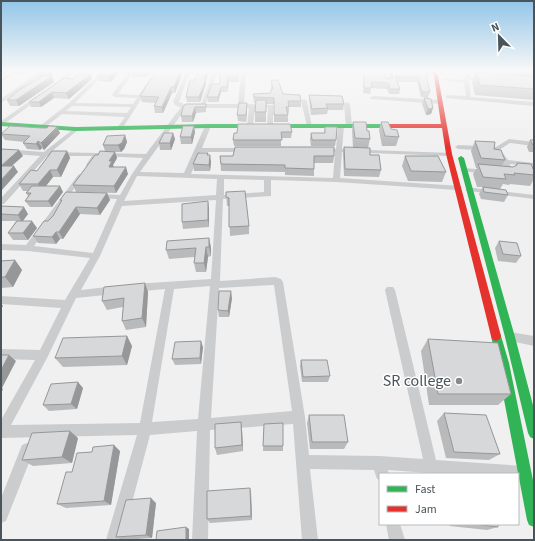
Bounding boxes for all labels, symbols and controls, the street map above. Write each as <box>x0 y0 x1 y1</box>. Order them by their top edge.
north arrow <box>479 16 519 56</box>
text: N <box>489 19 502 36</box>
place label: SR college <box>383 370 451 392</box>
marker: SR college <box>454 376 464 386</box>
legend <box>379 473 519 525</box>
text: Fast <box>415 481 435 498</box>
text: Jam <box>415 501 437 518</box>

